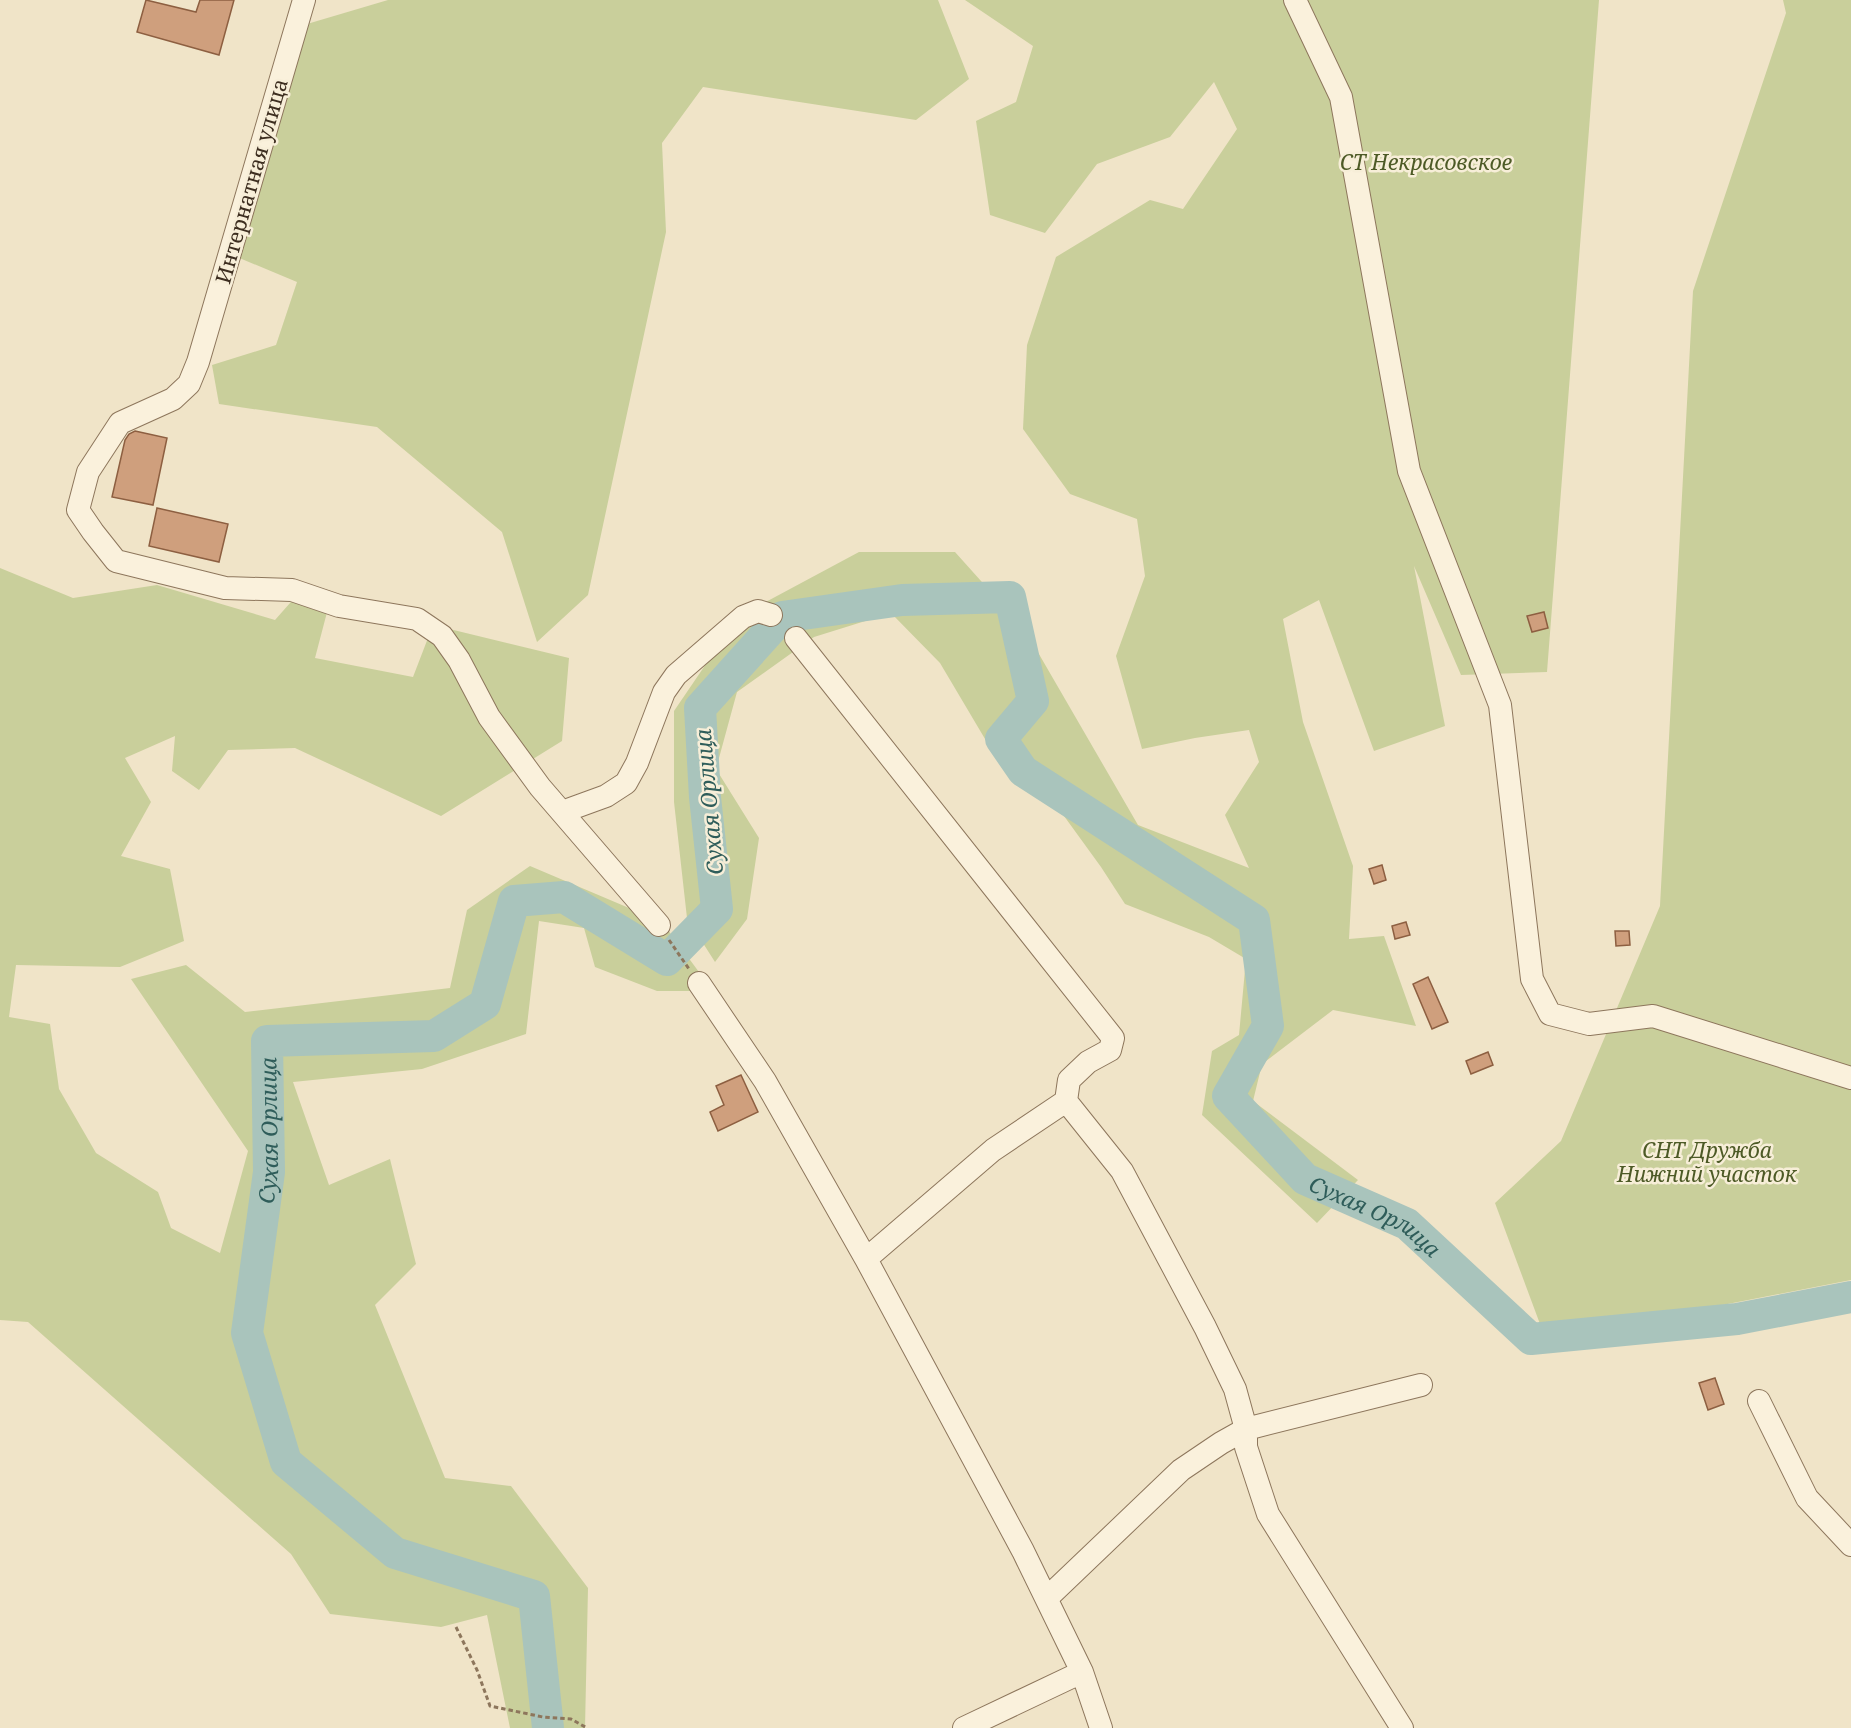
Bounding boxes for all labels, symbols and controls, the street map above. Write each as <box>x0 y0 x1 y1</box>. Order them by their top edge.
street label: Интернатная улица <box>208 75 294 287</box>
park label: СТ Некрасовское <box>1340 148 1512 176</box>
water label: Сухая Орлица <box>687 727 729 876</box>
water label: Сухая Орлица <box>250 1056 285 1206</box>
park label: СНТ Дружба Нижний участок <box>1616 1136 1798 1188</box>
water label: Сухая Орлица <box>1305 1168 1448 1264</box>

